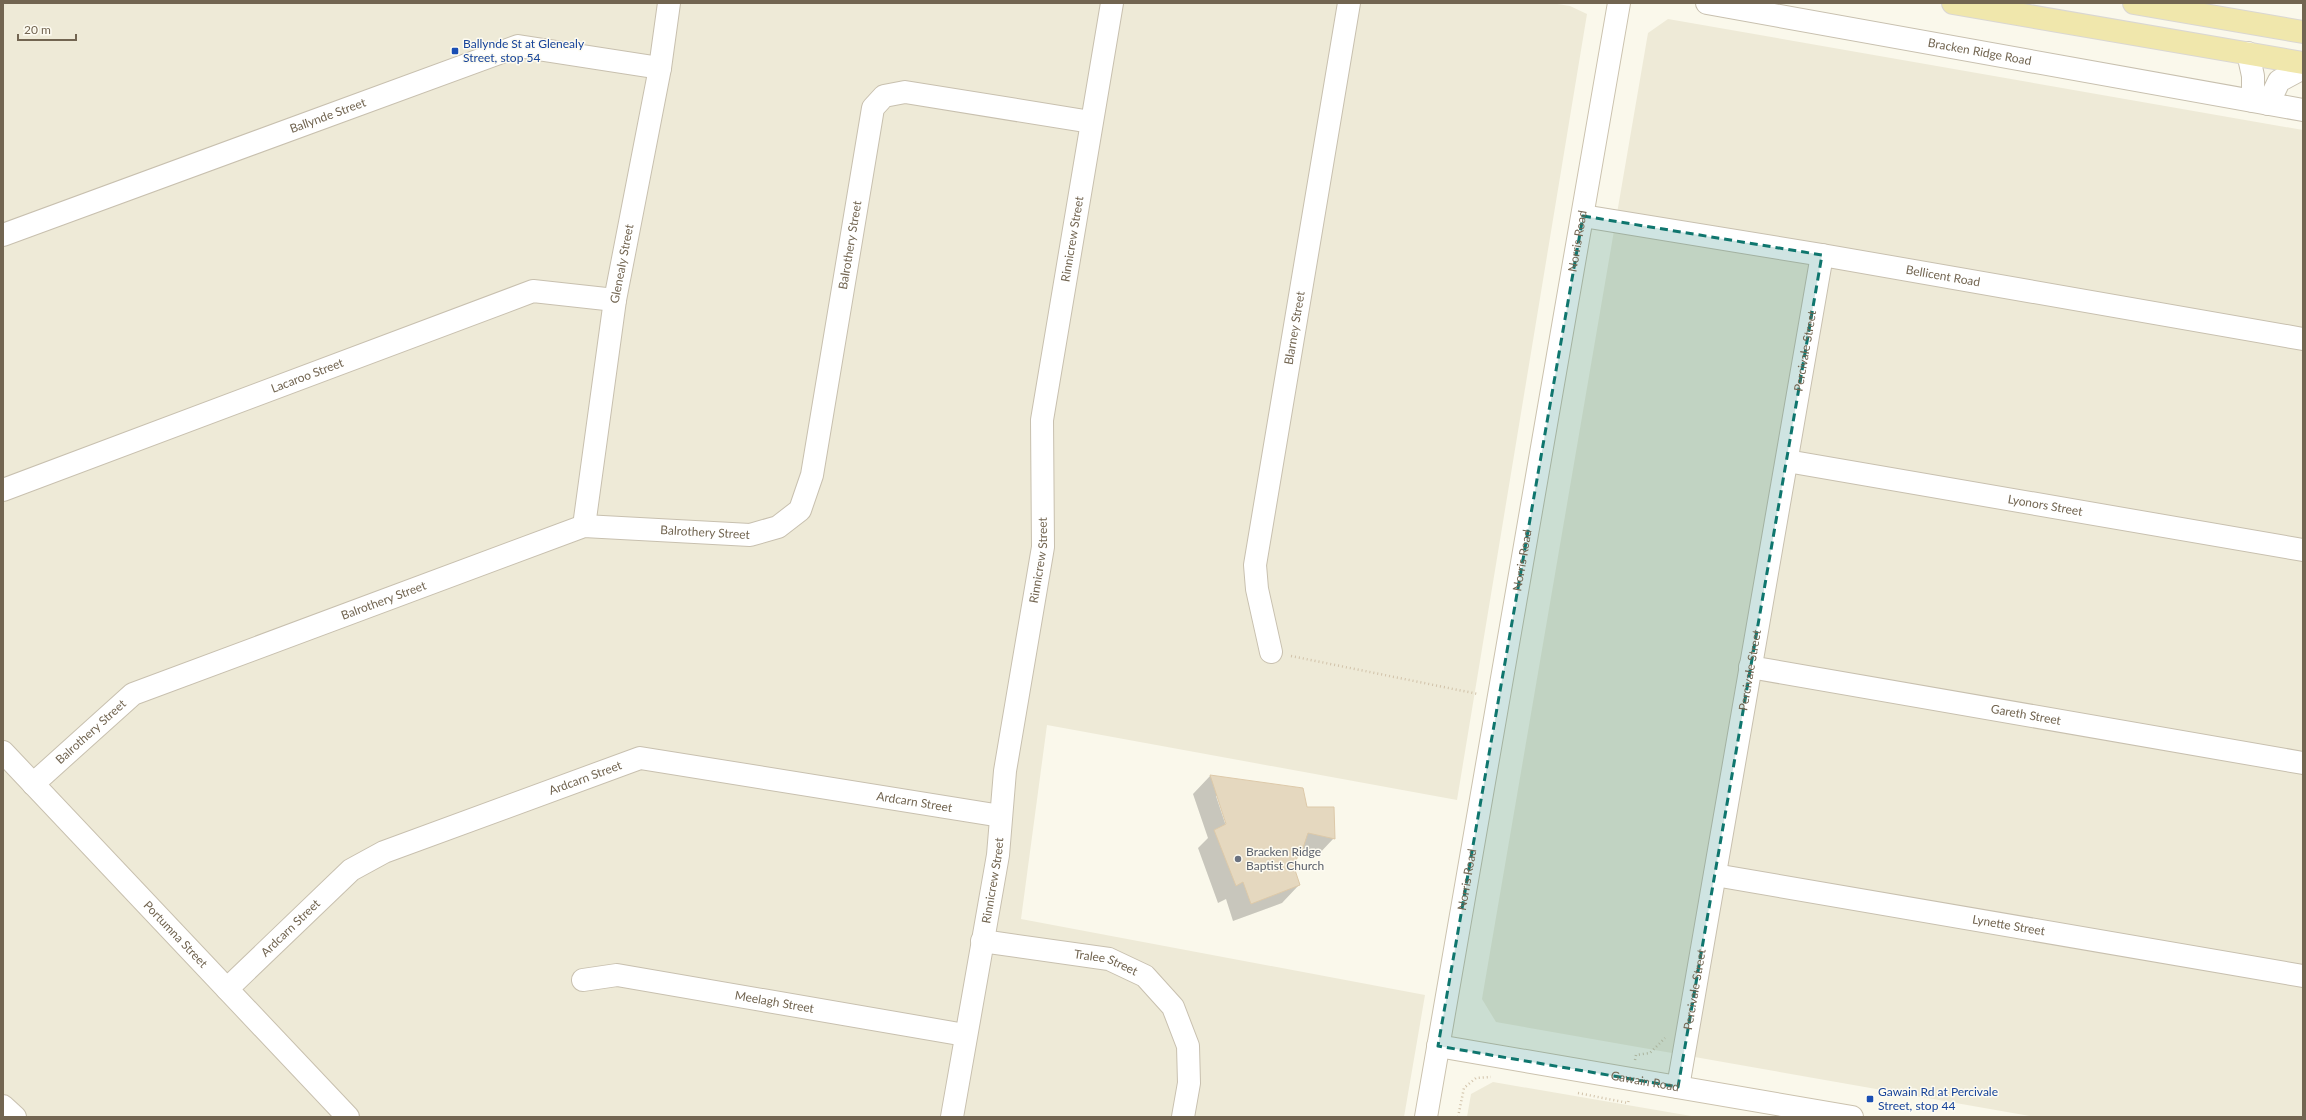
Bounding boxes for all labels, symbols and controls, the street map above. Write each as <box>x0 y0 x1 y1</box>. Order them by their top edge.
scale bar <box>18 16 76 42</box>
text: 20 m <box>24 22 51 37</box>
street label: Bracken Ridge Road <box>1927 35 2033 68</box>
place label: Ballynde St at Glenealy Street, stop 54 <box>463 36 585 65</box>
marker: Ballynde St at Glenealy Street, stop 54 <box>450 46 460 56</box>
street label: Ballynde Street <box>288 94 368 136</box>
street label: Rinnicrew Street <box>1057 194 1087 283</box>
street label: Balrothery Street <box>835 199 865 291</box>
street label: Norris Road <box>1565 209 1590 273</box>
street label: Glenealy Street <box>607 222 637 305</box>
street label: Bellicent Road <box>1905 262 1981 289</box>
street label: Blarney Street <box>1281 289 1308 366</box>
street label: Percivale Street <box>1791 309 1819 392</box>
street label: Lacaroo Street <box>269 355 346 396</box>
street label: Lyonors Street <box>2007 491 2085 519</box>
street label: Rinnicrew Street <box>1026 516 1050 604</box>
street label: Balrothery Street <box>660 522 751 542</box>
street label: Norris Road <box>1509 528 1535 592</box>
street label: Balrothery Street <box>339 577 429 623</box>
street label: Percivale Street <box>1735 628 1764 712</box>
street label: Balrothery Street <box>52 695 129 767</box>
street label: Gareth Street <box>1990 701 2063 728</box>
street label: Ardcarn Street <box>547 757 624 798</box>
street label: Ardcarn Street <box>875 788 954 815</box>
street label: Rinnicrew Street <box>978 836 1006 925</box>
place label: Bracken Ridge Baptist Church <box>1246 844 1324 873</box>
street label: Norris Road <box>1454 847 1479 911</box>
marker: Bracken Ridge Baptist Church <box>1233 854 1243 864</box>
street label: Ardcarn Street <box>257 895 323 960</box>
street label: Portumna Street <box>141 898 211 971</box>
street label: Lynette Street <box>1971 911 2047 939</box>
street label: Tralee Street <box>1073 946 1141 979</box>
street label: Percivale Street <box>1680 947 1709 1031</box>
street label: Meelagh Street <box>734 987 816 1016</box>
street label: Gawain Road <box>1610 1068 1680 1094</box>
place label: Gawain Rd at Percivale Street, stop 44 <box>1878 1084 1998 1113</box>
marker: Gawain Rd at Percivale Street, stop 44 <box>1865 1094 1875 1104</box>

